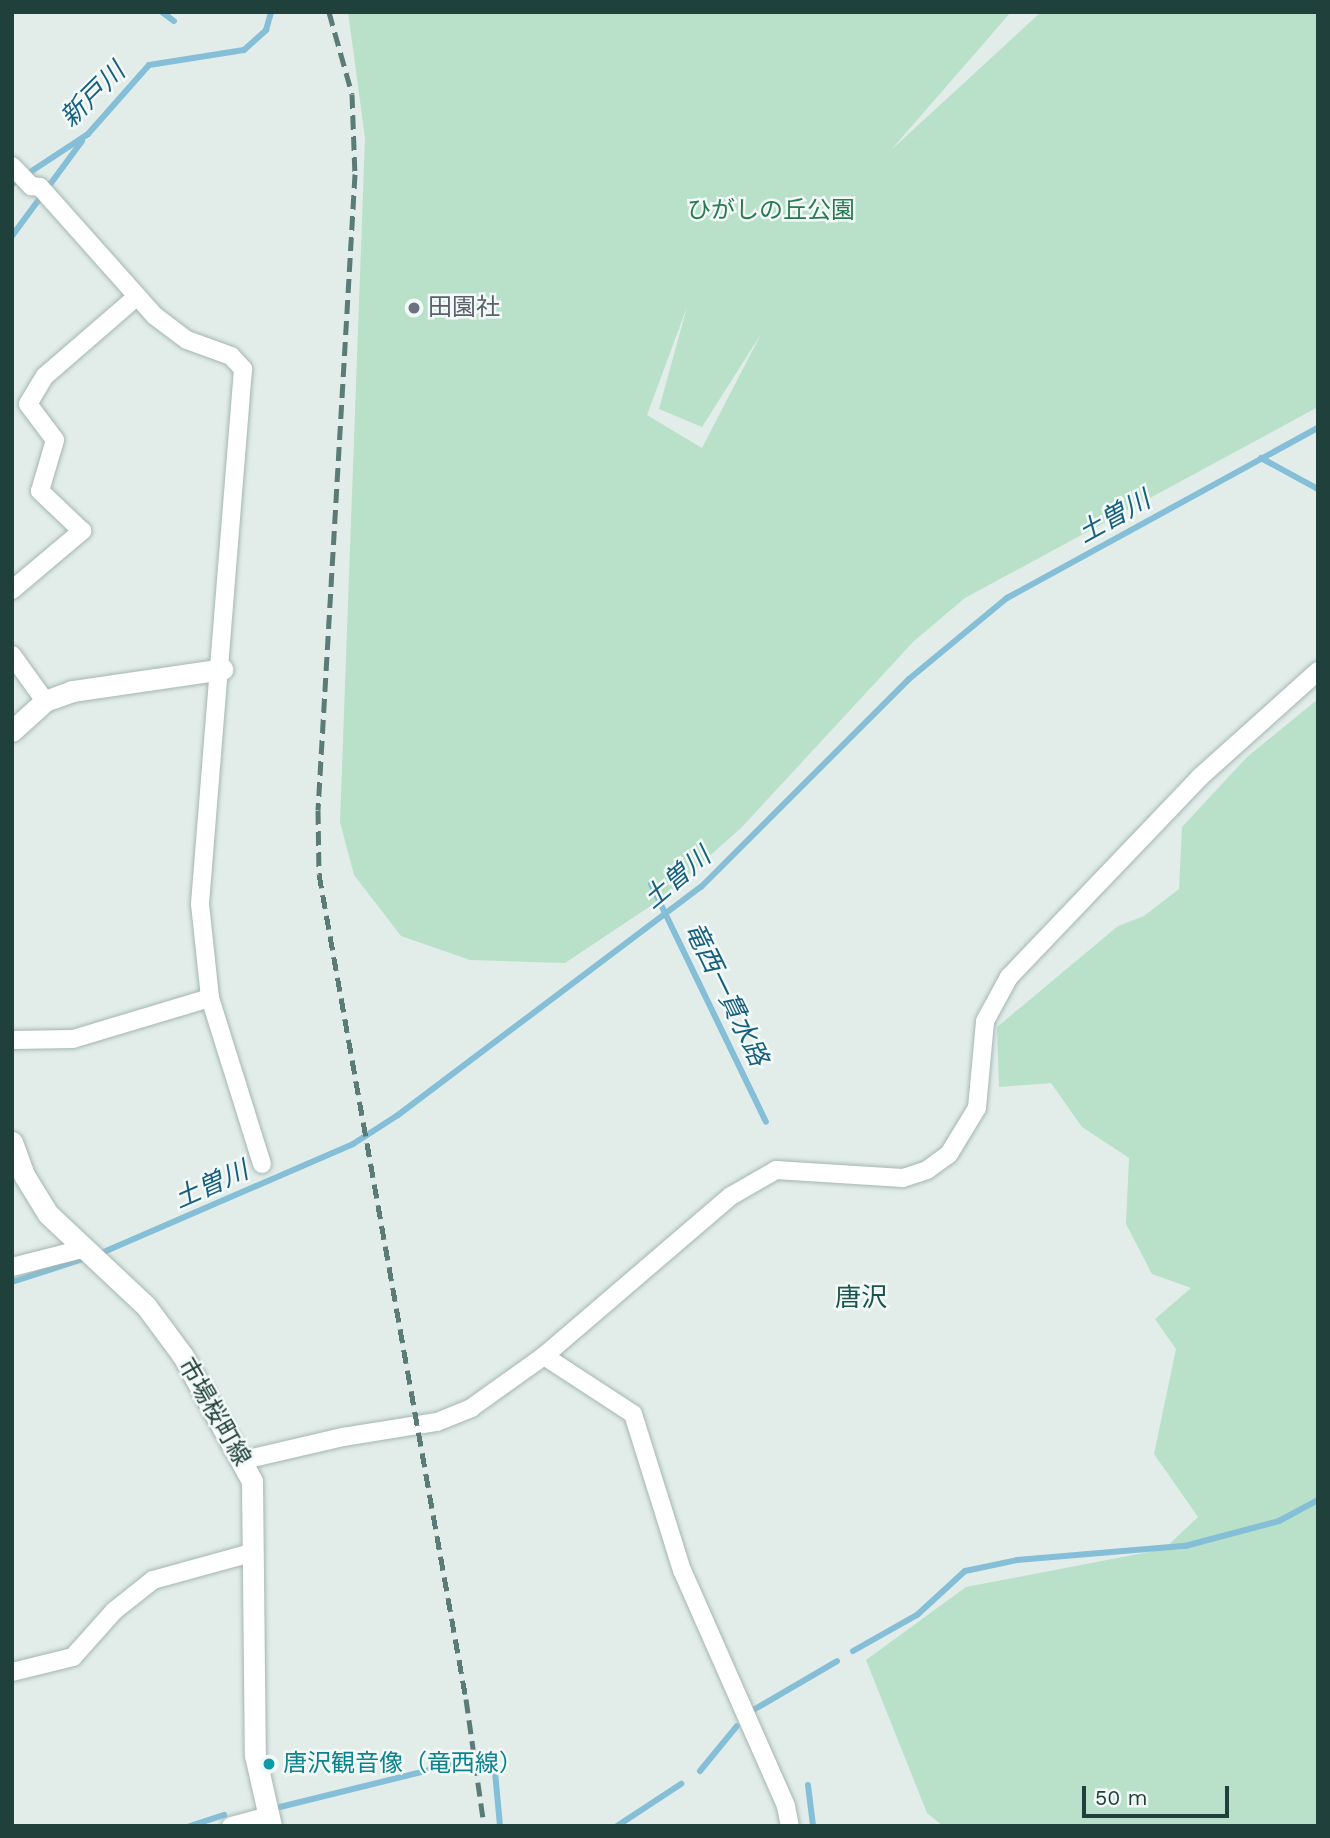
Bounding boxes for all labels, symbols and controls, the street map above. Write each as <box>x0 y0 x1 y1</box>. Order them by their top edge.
water label: 新戸川 <box>54 56 132 134</box>
park label: ひがしの丘公園 <box>687 197 855 225</box>
place label: 田園社 <box>428 294 500 322</box>
marker: 田園社 <box>406 300 422 316</box>
water label: 土曽川 <box>1072 484 1156 550</box>
water label: 土曽川 <box>637 841 717 915</box>
water label: 竜西一貫水路 <box>678 917 774 1071</box>
water label: 土曽川 <box>169 1155 253 1215</box>
district label: 唐沢 <box>835 1282 887 1314</box>
street label: 市場桜町線 <box>172 1353 256 1471</box>
place label: 唐沢観音像（竜西線） <box>283 1750 523 1778</box>
marker: 唐沢観音像（竜西線） <box>261 1756 277 1772</box>
scale bar <box>1085 1772 1232 1816</box>
text: 50 m <box>1095 1785 1147 1810</box>

